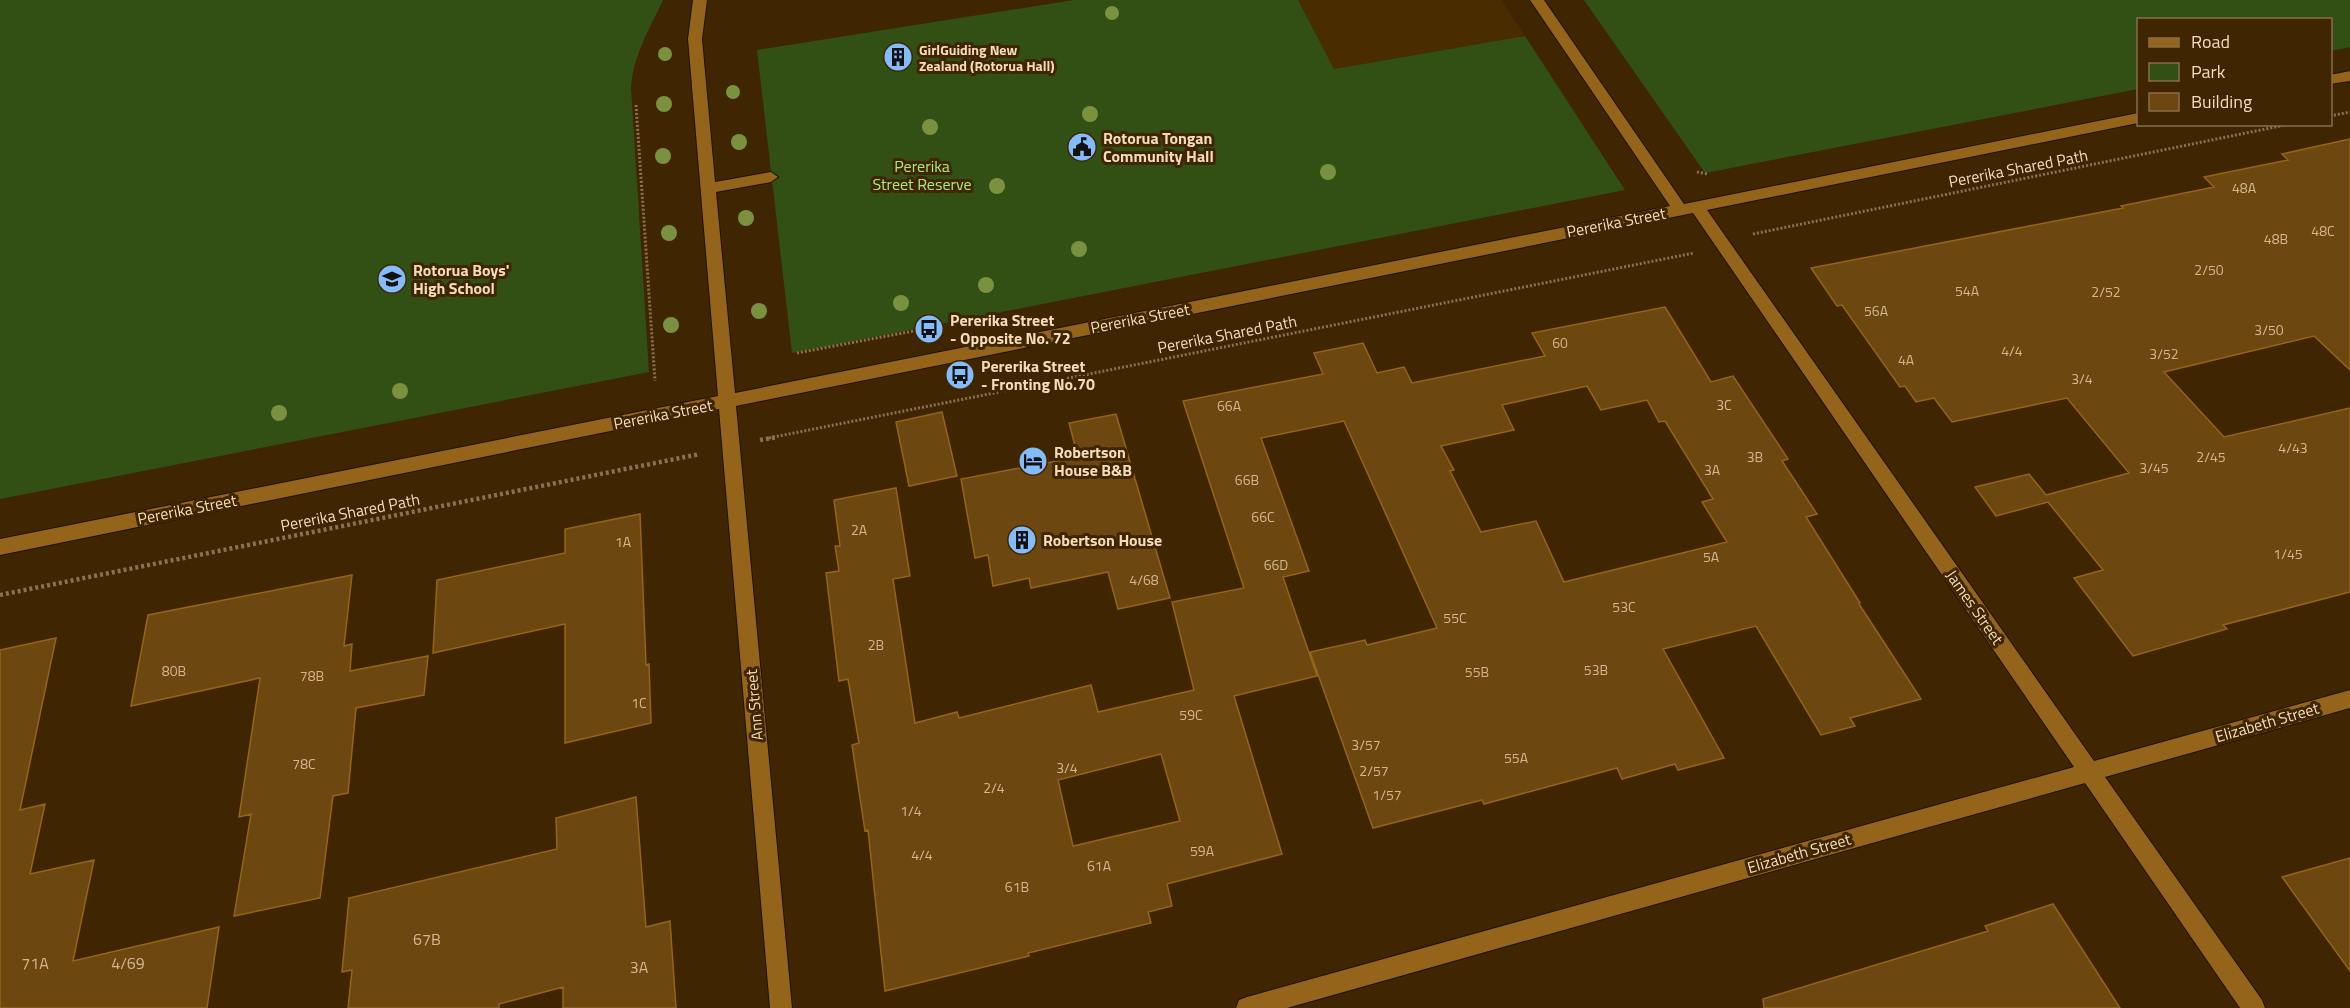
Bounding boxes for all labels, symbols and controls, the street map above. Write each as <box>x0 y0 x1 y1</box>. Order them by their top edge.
legend <box>2137 18 2332 126</box>
text: Road <box>2191 28 2230 55</box>
place label: GirlGuiding New Zealand (Rotorua Hall) <box>919 39 1055 76</box>
building icon: GirlGuiding New Zealand (Rotorua Hall) <box>882 41 914 73</box>
text: Park <box>2191 58 2226 85</box>
text: Building <box>2191 88 2252 115</box>
place label: Rotorua Tongan Community Hall <box>1103 126 1214 168</box>
public building icon: Rotorua Tongan Community Hall <box>1066 131 1098 163</box>
street label: Pererika Shared Path <box>1946 143 2090 193</box>
park label: Pererika Street Reserve <box>872 154 972 196</box>
house number: 48A <box>2232 177 2257 198</box>
street label: Pererika Street <box>1564 201 1668 243</box>
house number: 48C <box>2311 220 2335 241</box>
house number: 48B <box>2264 228 2288 249</box>
place label: Rotorua Boys' High School <box>413 258 510 300</box>
house number: 2/50 <box>2194 259 2224 280</box>
school or university icon: Rotorua Boys' High School <box>376 263 408 295</box>
house number: 54A <box>1955 280 1980 301</box>
house number: 2/52 <box>2091 281 2121 302</box>
street label: Pererika Street <box>1088 297 1192 339</box>
house number: 56A <box>1864 300 1889 321</box>
place label: Pererika Street - Opposite No. 72 <box>950 308 1071 350</box>
street label: Pererika Shared Path <box>1155 309 1299 359</box>
bus stop icon: Pererika Street - Opposite No. 72 <box>913 313 945 345</box>
house number: 3/50 <box>2254 319 2284 340</box>
house number: 60 <box>1552 332 1568 353</box>
house number: 4/4 <box>2001 340 2023 361</box>
house number: 3/52 <box>2149 343 2179 364</box>
house number: 4A <box>1898 349 1915 370</box>
place label: Pererika Street - Fronting No.70 <box>981 354 1095 396</box>
bus stop icon: Pererika Street - Fronting No.70 <box>944 359 976 391</box>
house number: 3/4 <box>2071 368 2093 389</box>
street label: Pererika Street <box>611 393 715 435</box>
house number: 3C <box>1716 394 1732 415</box>
house number: 66A <box>1217 395 1242 416</box>
house number: 4/43 <box>2278 437 2308 458</box>
place label: Robertson House B&B <box>1054 440 1132 482</box>
hotel icon: Robertson House B&B <box>1017 445 1049 477</box>
house number: 3B <box>1747 446 1763 467</box>
house number: 2/45 <box>2196 446 2226 467</box>
house number: 3/45 <box>2139 457 2169 478</box>
house number: 3A <box>1704 459 1721 480</box>
house number: 66B <box>1235 469 1259 490</box>
street label: Pererika Shared Path <box>278 487 422 537</box>
street label: Pererika Street <box>135 488 239 530</box>
house number: 66C <box>1251 506 1275 527</box>
house number: 2A <box>851 519 868 540</box>
building icon: Robertson House <box>1006 524 1038 556</box>
place label: Robertson House <box>1043 528 1162 552</box>
house number: 1A <box>615 531 632 552</box>
house number: 1/45 <box>2273 543 2303 564</box>
house number: 5A <box>1703 546 1720 567</box>
house number: 66D <box>1264 554 1288 575</box>
street label: James Street <box>1940 565 2010 650</box>
house number: 4/68 <box>1129 569 1159 590</box>
house number: 53C <box>1612 596 1636 617</box>
house number: 55C <box>1443 607 1467 628</box>
house number: 2B <box>868 634 884 655</box>
house number: 53B <box>1584 659 1608 680</box>
house number: 80B <box>162 660 186 681</box>
house number: 55B <box>1465 661 1489 682</box>
house number: 78B <box>300 665 324 686</box>
street label: Ann Street <box>739 668 769 742</box>
house number: 1C <box>631 692 647 713</box>
street label: Elizabeth Street <box>2212 696 2322 748</box>
house number: 59C <box>1179 704 1203 725</box>
house number: 3/57 <box>1351 734 1381 755</box>
house number: 55A <box>1504 747 1529 768</box>
house number: 78C <box>292 753 316 774</box>
house number: 3/4 <box>1056 757 1078 778</box>
house number: 2/57 <box>1359 760 1389 781</box>
house number: 2/4 <box>983 777 1005 798</box>
house number: 1/57 <box>1372 784 1402 805</box>
house number: 1/4 <box>900 800 922 821</box>
street label: Elizabeth Street <box>1744 827 1854 879</box>
house number: 59A <box>1190 840 1215 861</box>
house number: 4/4 <box>911 844 933 865</box>
house number: 61A <box>1087 855 1112 876</box>
house number: 61B <box>1005 876 1029 897</box>
house number: 67B <box>413 927 441 951</box>
house number: 71A <box>21 951 49 975</box>
house number: 4/69 <box>111 951 145 975</box>
house number: 3A <box>630 955 649 979</box>

